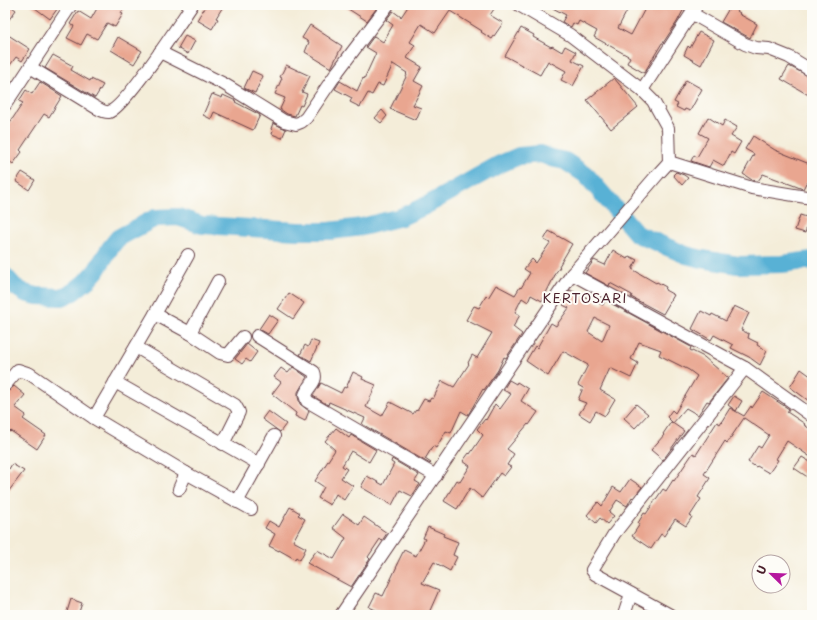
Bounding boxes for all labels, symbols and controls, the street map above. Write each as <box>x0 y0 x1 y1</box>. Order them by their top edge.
district label: KERTOSARI <box>543 288 627 307</box>
north arrow <box>751 554 791 594</box>
text: U <box>752 563 771 577</box>

